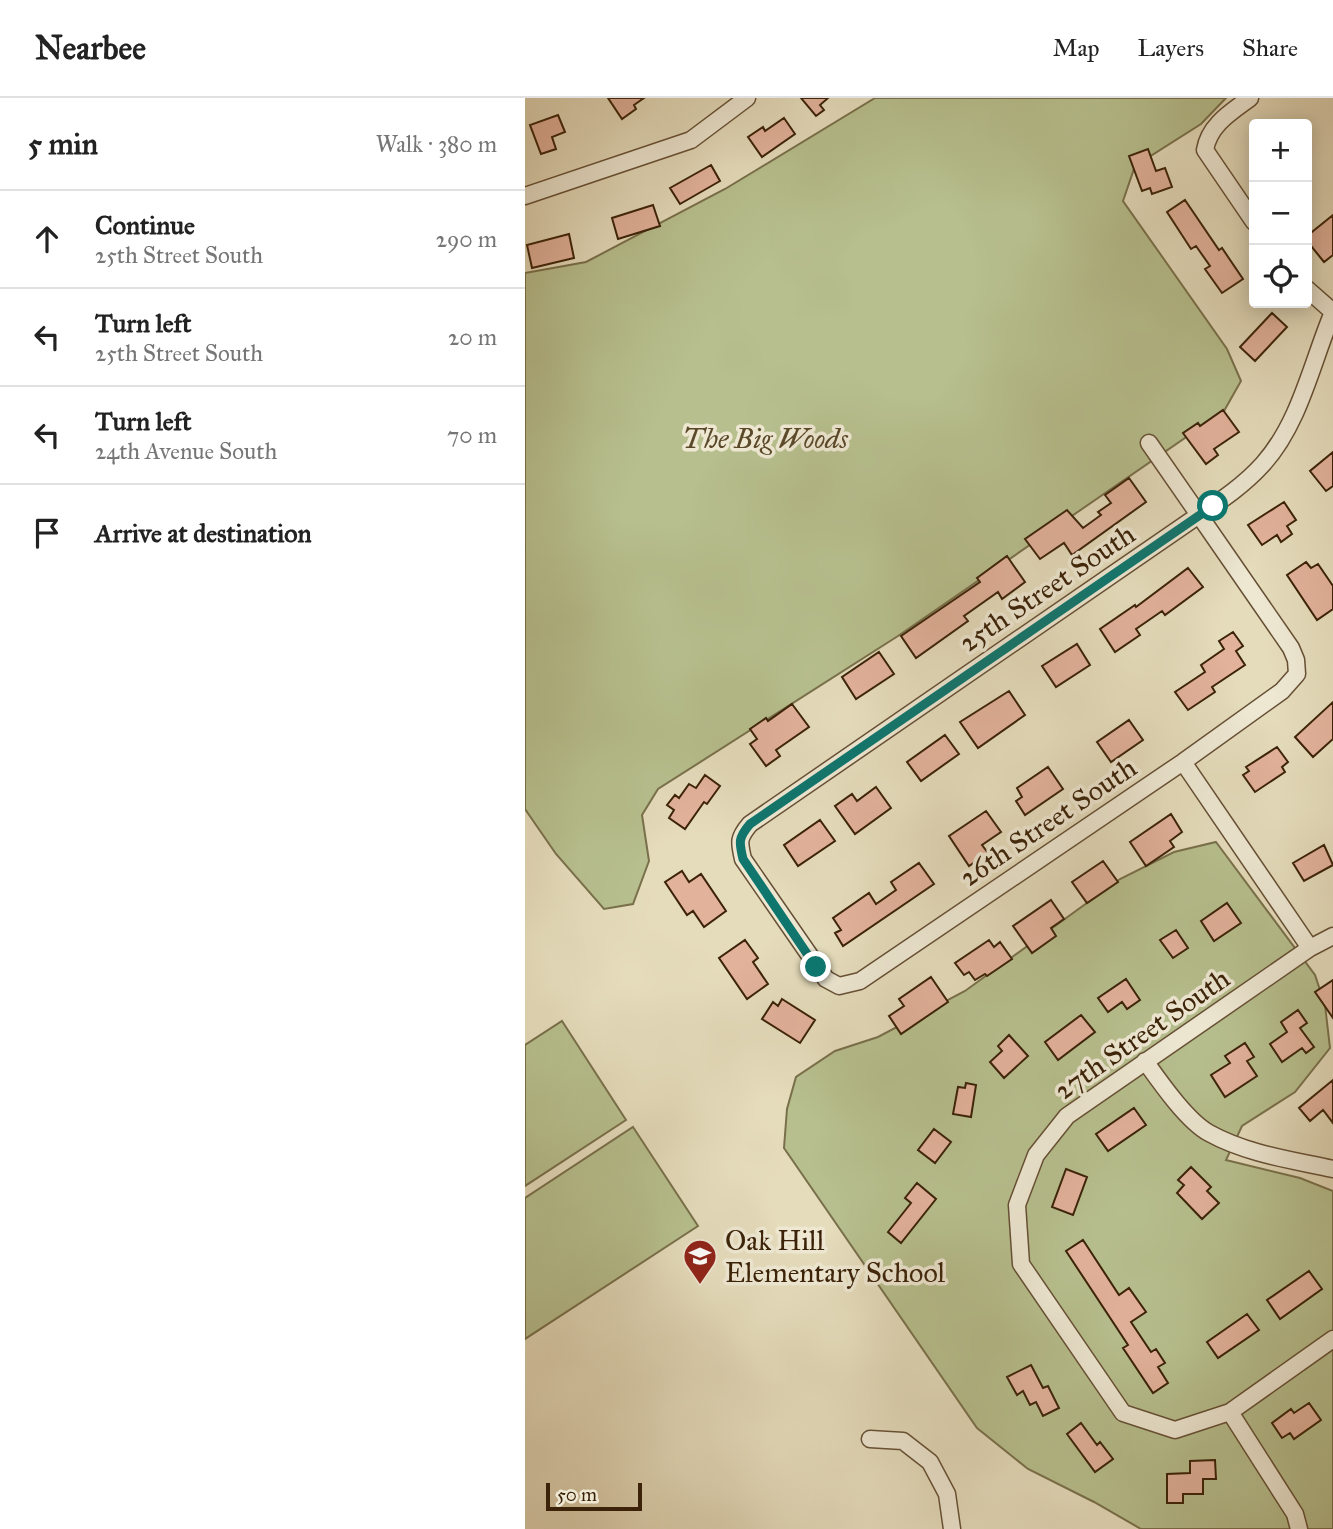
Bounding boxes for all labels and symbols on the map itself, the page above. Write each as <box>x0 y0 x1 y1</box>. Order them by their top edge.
park label: The Big Woods <box>682 421 849 456</box>
route start <box>1197 490 1228 521</box>
street label: 25th Street South <box>952 516 1142 660</box>
street label: 26th Street South <box>953 750 1144 894</box>
route end <box>800 951 831 982</box>
street label: 27th Street South <box>1048 960 1237 1107</box>
place label: Oak Hill Elementary School <box>725 1223 946 1290</box>
school or university icon: Oak Hill Elementary School <box>681 1237 719 1286</box>
scale bar <box>546 1480 642 1512</box>

